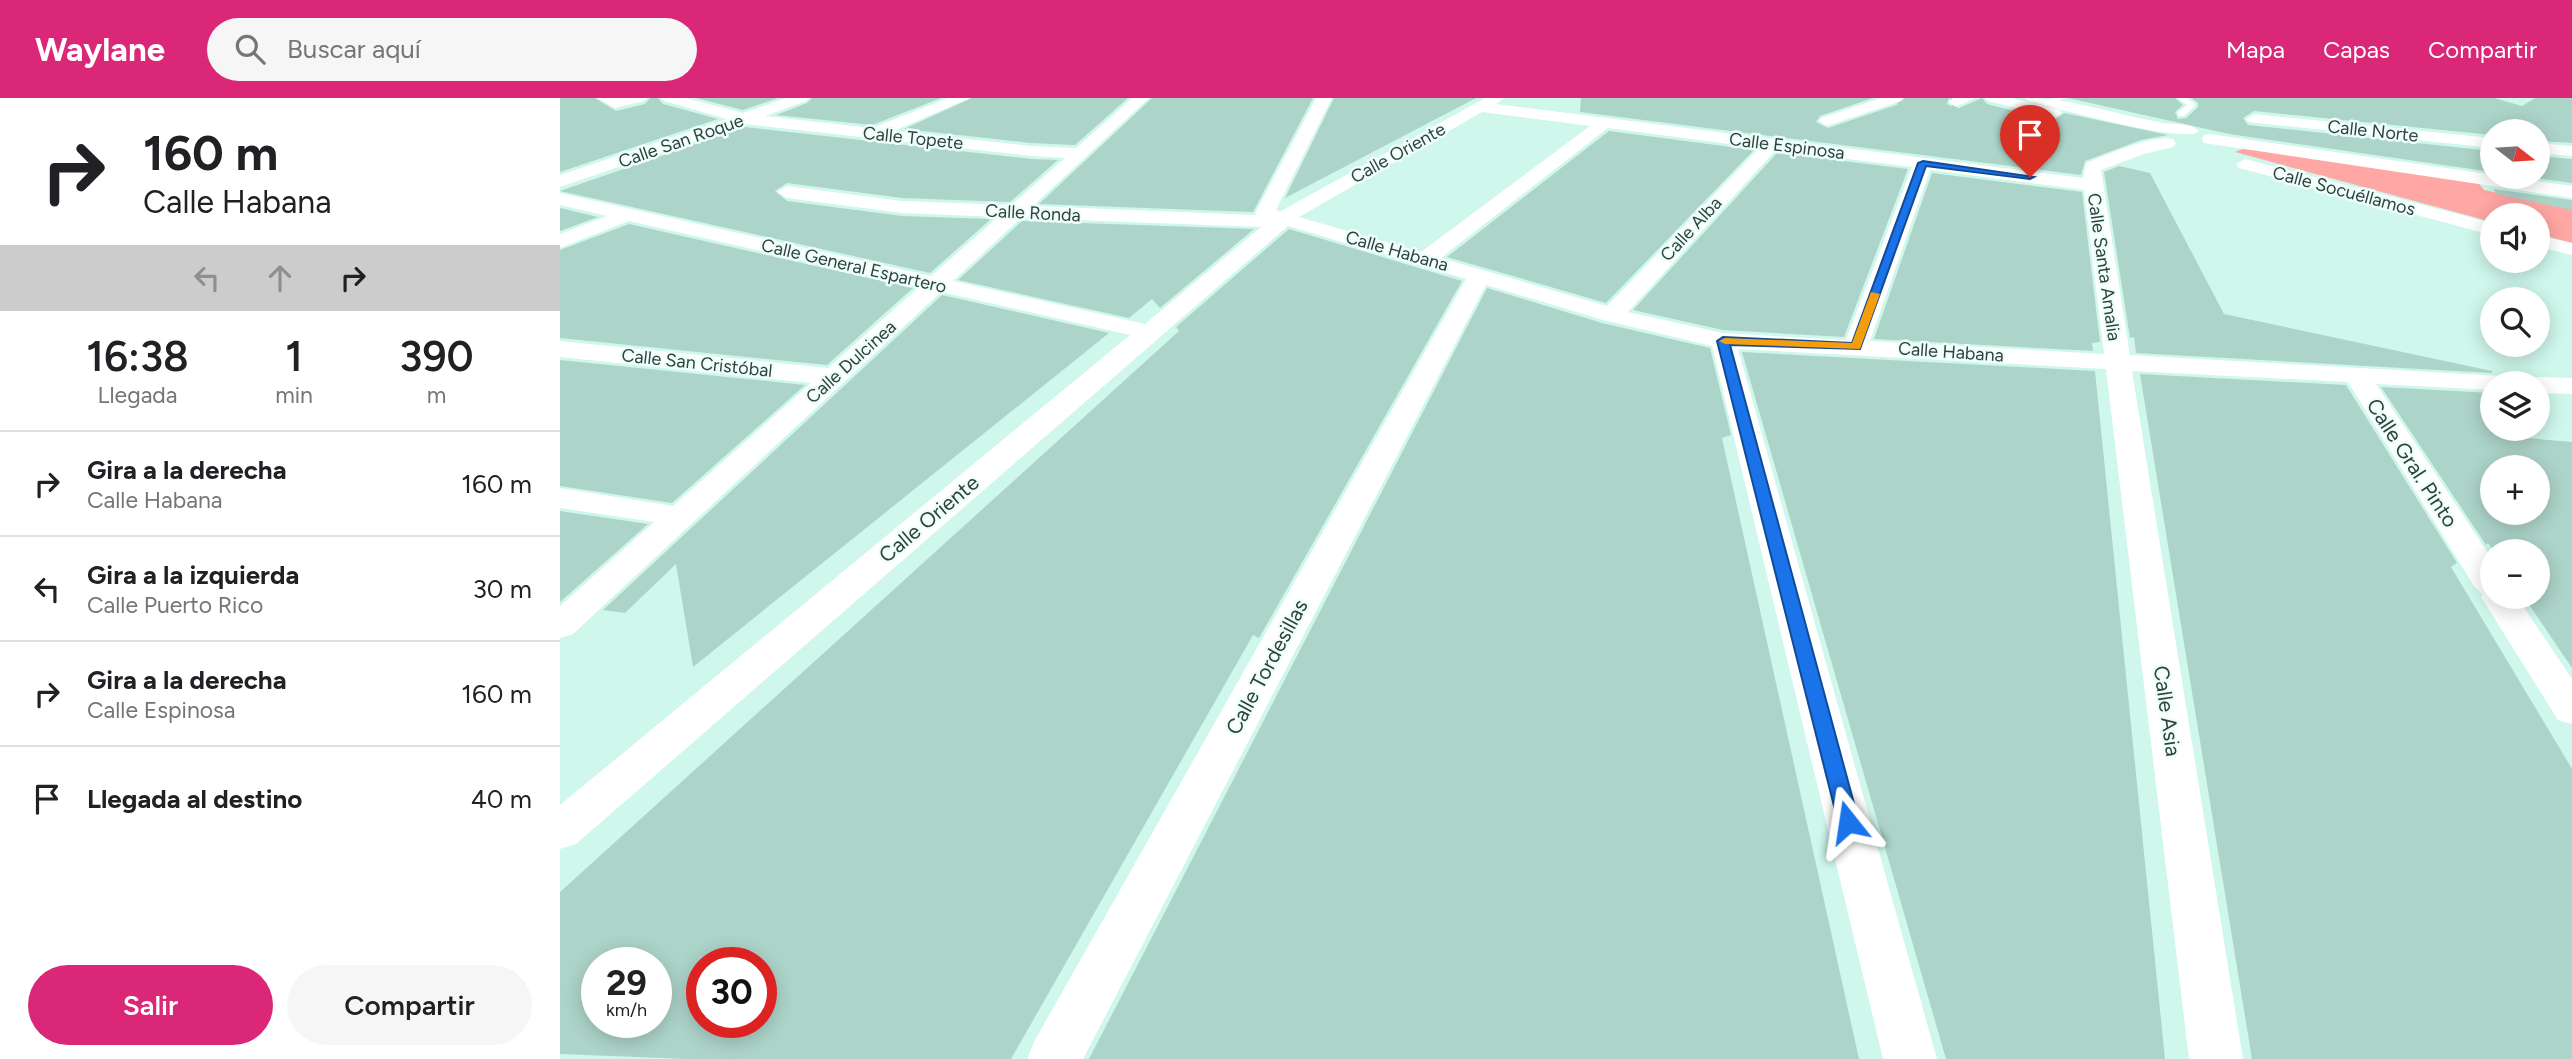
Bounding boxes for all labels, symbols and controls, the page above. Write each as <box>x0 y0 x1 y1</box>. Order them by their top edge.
search box <box>207 18 697 81</box>
text: Waylane <box>35 30 165 69</box>
icon: search <box>231 30 269 68</box>
text: Buscar aquí <box>287 33 421 65</box>
text: Mapa <box>2226 35 2285 64</box>
text: Capas <box>2323 35 2390 64</box>
text: Compartir <box>2428 35 2537 64</box>
pin <box>2000 105 2060 177</box>
street label: Calle San Roque <box>615 109 747 173</box>
street label: Calle Norte <box>2326 115 2420 147</box>
icon: arrive <box>2011 116 2049 154</box>
street label: Calle Oriente <box>1347 118 1449 188</box>
north arrow <box>2480 119 2550 189</box>
map controls <box>2480 119 2550 609</box>
street label: Calle Topete <box>862 122 964 154</box>
text: 160 m <box>143 123 278 182</box>
icon: right <box>28 126 119 217</box>
street label: Calle Espinosa <box>1728 128 1846 164</box>
street label: Calle Socuéllamos <box>2270 161 2418 221</box>
text: Calle Habana <box>143 183 331 221</box>
street label: Calle Alba <box>1656 192 1726 266</box>
street label: Calle Santa Amalia <box>2083 192 2125 342</box>
street label: Calle Ronda <box>985 200 1081 226</box>
button: sound <box>2480 203 2550 273</box>
street label: Calle Habana <box>1343 226 1451 276</box>
street label: Calle General Espartero <box>759 234 949 298</box>
icon: left <box>188 259 226 297</box>
icon: ahead <box>261 259 299 297</box>
icon: right <box>334 259 372 297</box>
button: search <box>2480 287 2550 357</box>
street label: Calle Dulcinea <box>801 316 901 408</box>
text: 16:38 <box>86 331 189 382</box>
text: 1 <box>285 331 303 382</box>
text: 390 <box>399 331 474 382</box>
street label: Calle Habana <box>1897 337 2005 367</box>
street label: Calle San Cristóbal <box>620 344 774 382</box>
button: layers <box>2480 371 2550 441</box>
text: Llegada <box>98 381 178 409</box>
text: min <box>275 381 313 409</box>
text: m <box>427 381 446 409</box>
street label: Calle Gral. Pinto <box>2361 394 2463 532</box>
text: Gira a la derecha <box>87 454 287 486</box>
button: + <box>2480 455 2550 525</box>
icon: right <box>28 465 66 503</box>
text: 160 m <box>461 468 532 500</box>
street label: Calle Oriente <box>874 470 984 568</box>
text: Calle Habana <box>87 486 222 514</box>
button: − <box>2480 539 2550 609</box>
text: Gira a la izquierda <box>87 559 299 591</box>
icon: left <box>28 570 66 608</box>
text: 30 m <box>473 573 532 605</box>
text: Calle Puerto Rico <box>87 591 263 619</box>
street label: Calle Tordesillas <box>1220 595 1313 739</box>
text: Gira a la derecha <box>87 664 287 696</box>
street label: Calle Asia <box>2149 664 2186 758</box>
icon: right <box>28 675 66 713</box>
text: 160 m <box>461 678 532 710</box>
text: Calle Espinosa <box>87 696 236 724</box>
icon: arrive <box>28 780 66 818</box>
text: Llegada al destino <box>87 783 302 815</box>
text: 40 m <box>471 783 532 815</box>
position arrow <box>1811 785 1885 859</box>
speed limit sign: 30 <box>686 947 777 1038</box>
text: 29 <box>606 962 647 1004</box>
button: Salir <box>28 965 273 1045</box>
button: Compartir <box>287 965 532 1045</box>
text: km/h <box>606 999 647 1021</box>

